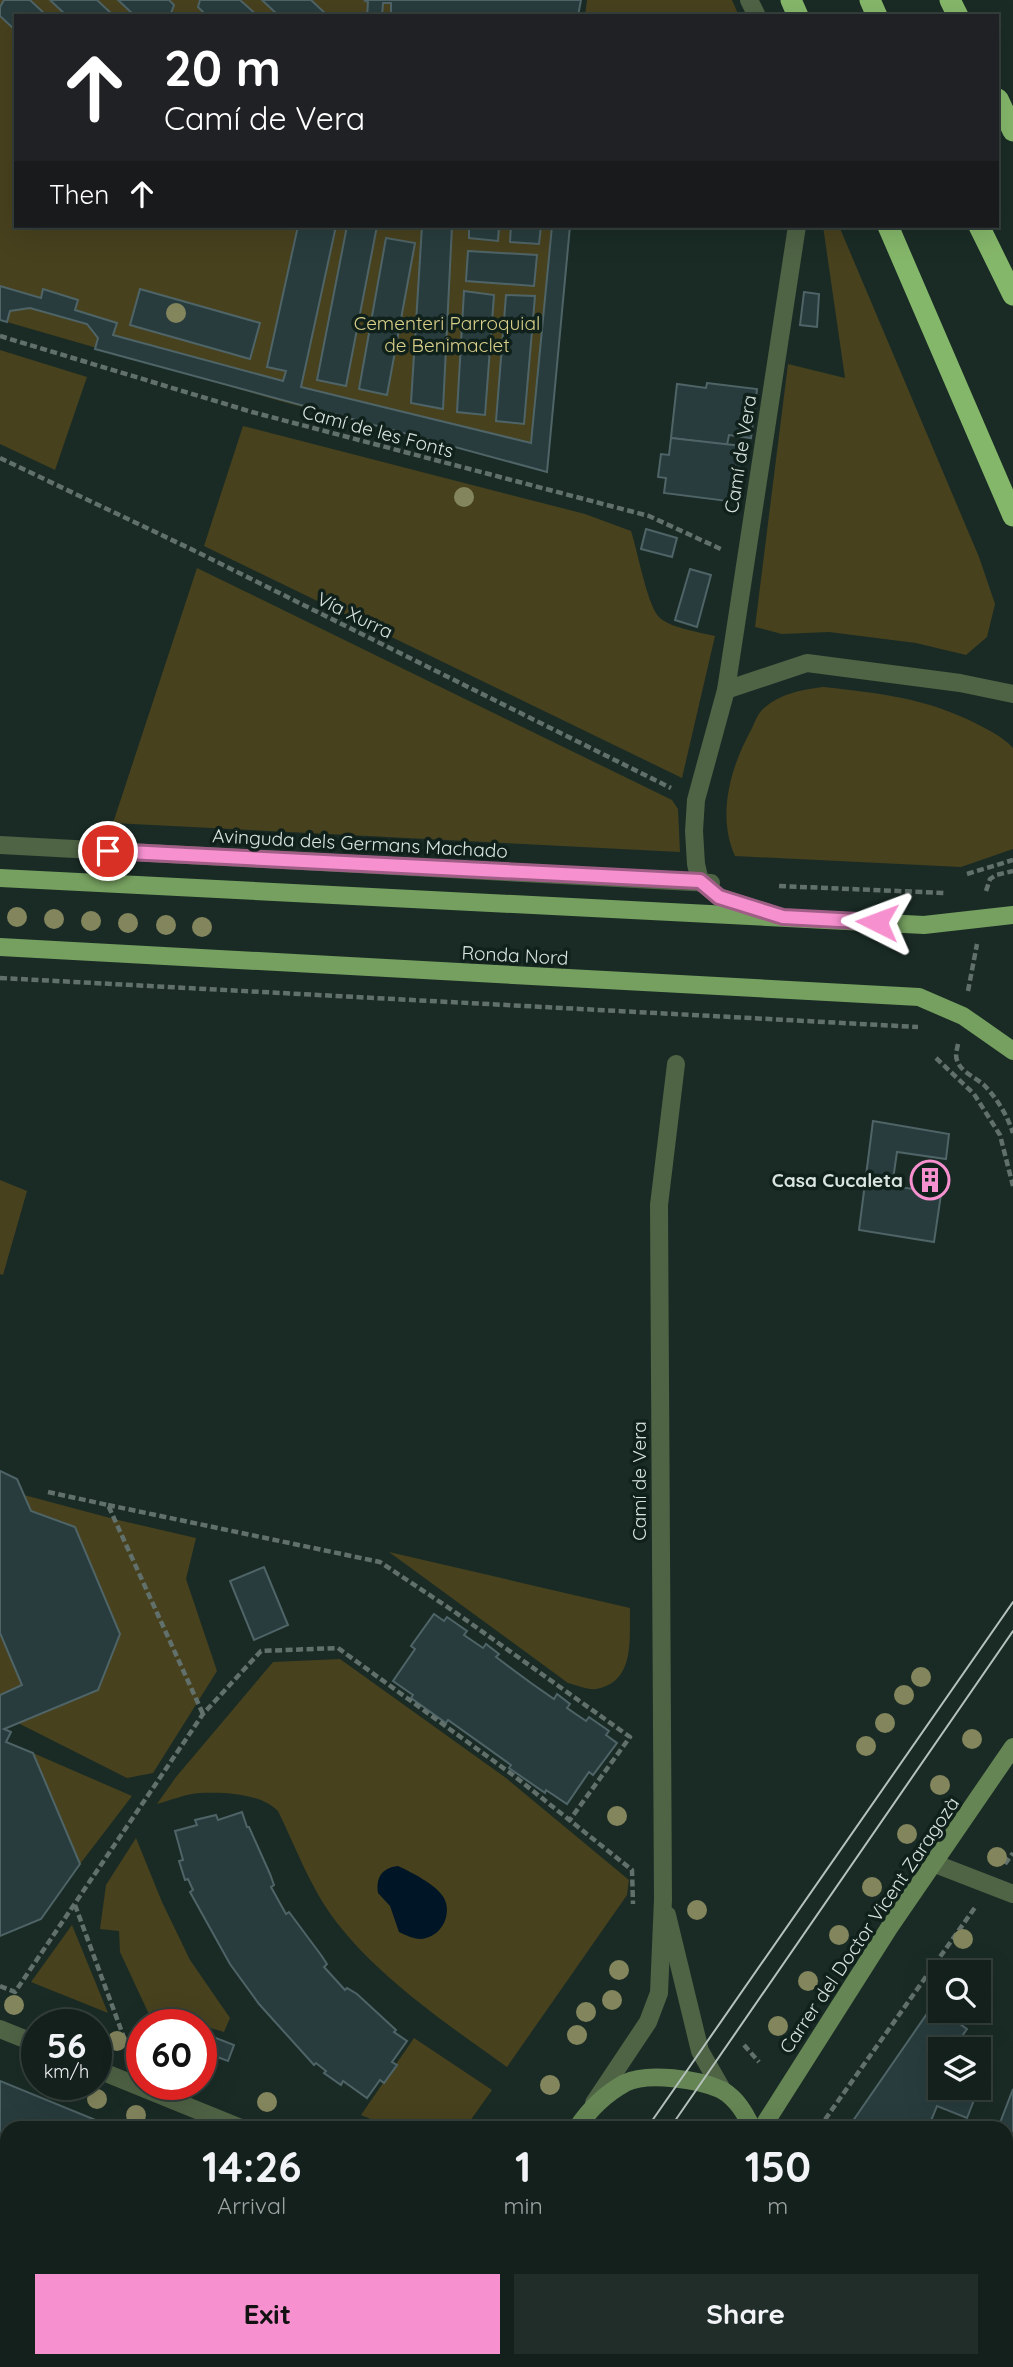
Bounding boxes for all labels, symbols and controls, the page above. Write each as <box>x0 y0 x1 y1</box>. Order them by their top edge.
text: 20 m <box>164 37 281 98</box>
icon: ahead <box>49 42 140 133</box>
text: Camí de Vera <box>164 98 365 138</box>
icon: ahead <box>123 175 161 213</box>
text: Then <box>49 178 109 211</box>
park label: Cementeri Parroquial de Benimaclet <box>354 311 540 357</box>
street label: Camí de Vera <box>719 393 761 515</box>
street label: Camí de les Fonts <box>300 399 456 463</box>
street label: Vía Xurra <box>313 586 397 644</box>
pin <box>78 821 138 881</box>
street label: Avinguda dels Germans Machado <box>212 823 508 863</box>
icon: arrive <box>89 832 127 870</box>
position arrow <box>840 885 914 959</box>
street label: Ronda Nord <box>461 940 569 970</box>
building icon: Casa Cucaleta <box>909 1159 951 1201</box>
place label: Casa Cucaleta <box>772 1168 903 1192</box>
street label: Camí de Vera <box>627 1421 651 1541</box>
street label: Carrer del Doctor Vicent Zaragozà <box>774 1792 964 2058</box>
map controls <box>928 1960 991 2100</box>
button: search <box>928 1960 991 2023</box>
speed limit sign: 60 <box>126 2009 217 2100</box>
text: 56 <box>47 2023 86 2067</box>
button: layers <box>928 2037 991 2100</box>
text: km/h <box>44 2060 89 2083</box>
text: 14:26 <box>202 2140 302 2193</box>
text: 1 <box>515 2140 531 2193</box>
text: 150 <box>745 2140 811 2193</box>
text: Arrival <box>217 2191 286 2220</box>
text: min <box>504 2191 543 2220</box>
text: m <box>767 2191 788 2220</box>
button: Exit <box>35 2274 500 2354</box>
button: Share <box>514 2274 978 2354</box>

